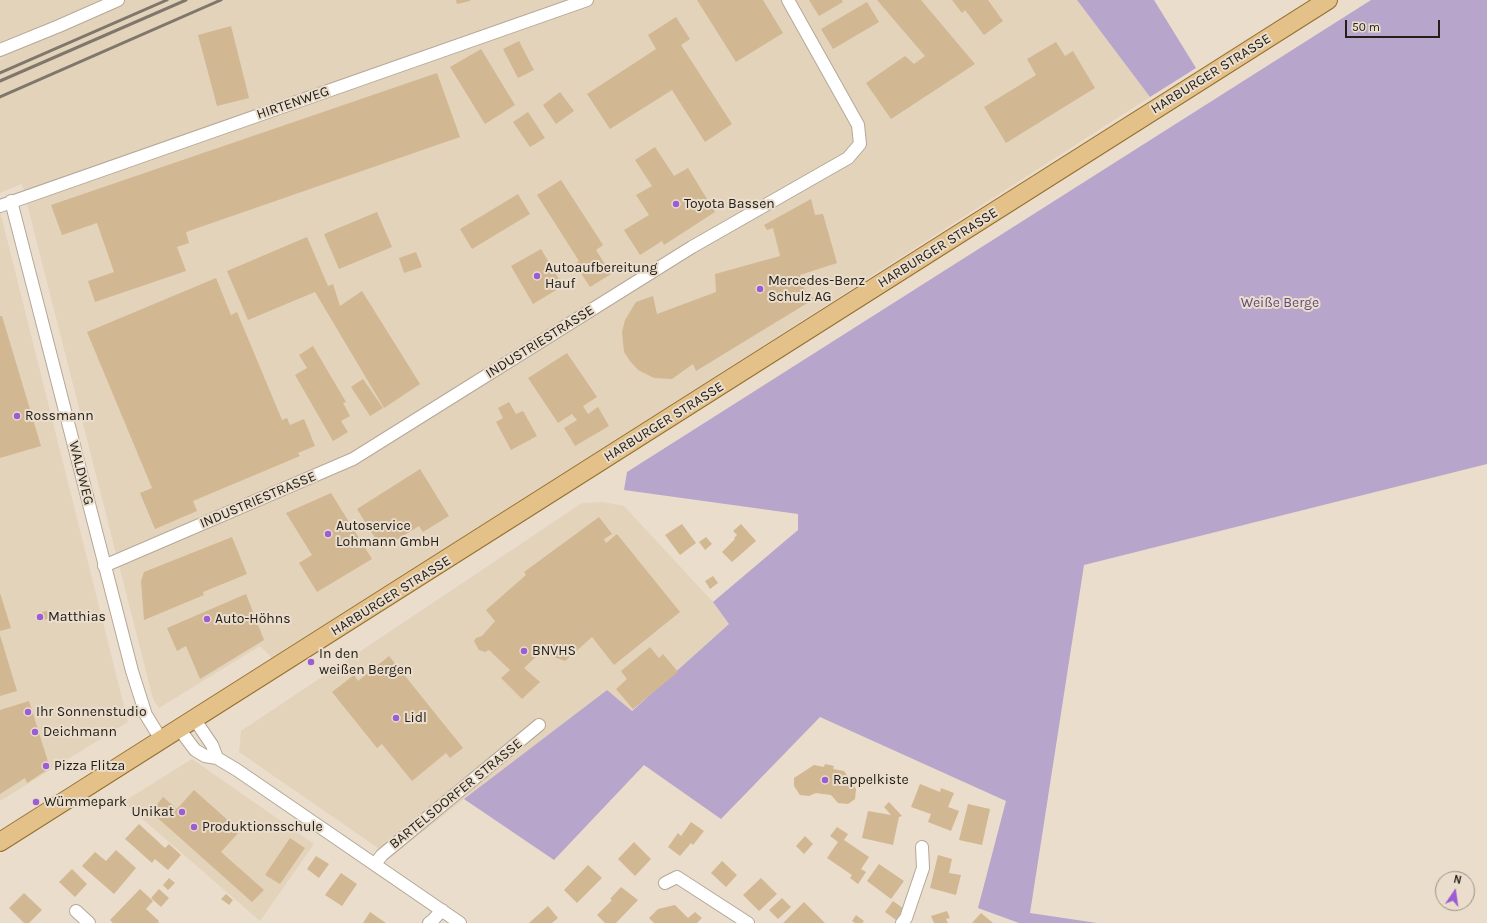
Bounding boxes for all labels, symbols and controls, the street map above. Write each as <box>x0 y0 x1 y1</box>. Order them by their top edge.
scale bar <box>1347 12 1442 38</box>
text: 50 m <box>1352 20 1380 34</box>
street label: HARBURGER STRASSE <box>1148 30 1274 118</box>
street label: HIRTENWEG <box>254 83 332 123</box>
place label: Toyota Bassen <box>684 196 775 212</box>
marker: Toyota Bassen <box>671 199 681 209</box>
street label: HARBURGER STRASSE <box>875 204 1001 292</box>
place label: Autoaufbereitung Hauf <box>545 260 657 292</box>
marker: Autoaufbereitung Hauf <box>532 271 542 281</box>
place label: Mercedes-Benz Schulz AG <box>768 273 865 306</box>
marker: Mercedes-Benz Schulz AG <box>755 284 765 294</box>
park label: Weiße Berge <box>1241 295 1319 311</box>
street label: INDUSTRIESTRASSE <box>483 302 597 382</box>
street label: HARBURGER STRASSE <box>601 378 727 466</box>
place label: Rossmann <box>25 408 94 424</box>
marker: Rossmann <box>12 411 22 421</box>
street label: WALDWEG <box>65 439 97 507</box>
street label: INDUSTRIESTRASSE <box>197 468 319 532</box>
place label: Autoservice Lohmann GmbH <box>336 518 439 550</box>
marker: Autoservice Lohmann GmbH <box>323 529 333 539</box>
street label: HARBURGER STRASSE <box>328 552 454 640</box>
place label: Matthias <box>48 609 106 625</box>
place label: Auto-Höhns <box>215 611 291 627</box>
marker: Matthias <box>35 612 45 622</box>
marker: Auto-Höhns <box>202 614 212 624</box>
place label: BNVHS <box>532 643 576 659</box>
place label: In den weißen Bergen <box>319 646 412 678</box>
marker: BNVHS <box>519 646 529 656</box>
marker: In den weißen Bergen <box>306 657 316 667</box>
place label: Ihr Sonnenstudio <box>36 704 147 720</box>
marker: Ihr Sonnenstudio <box>23 707 33 717</box>
place label: Lidl <box>404 710 427 726</box>
marker: Lidl <box>391 713 401 723</box>
place label: Deichmann <box>43 724 117 740</box>
marker: Deichmann <box>30 727 40 737</box>
street label: BARTELSDORFER STRASSE <box>386 735 526 853</box>
place label: Pizza Flitza <box>54 758 125 774</box>
marker: Pizza Flitza <box>41 761 51 771</box>
place label: Rappelkiste <box>833 772 909 788</box>
marker: Rappelkiste <box>820 775 830 785</box>
place label: Wümmepark <box>44 794 127 810</box>
marker: Wümmepark <box>31 797 41 807</box>
place label: Unikat <box>131 804 174 820</box>
marker: Unikat <box>177 807 187 817</box>
place label: Produktionsschule <box>202 819 323 835</box>
marker: Produktionsschule <box>189 822 199 832</box>
north arrow <box>1435 871 1475 911</box>
text: N <box>1452 873 1463 887</box>

